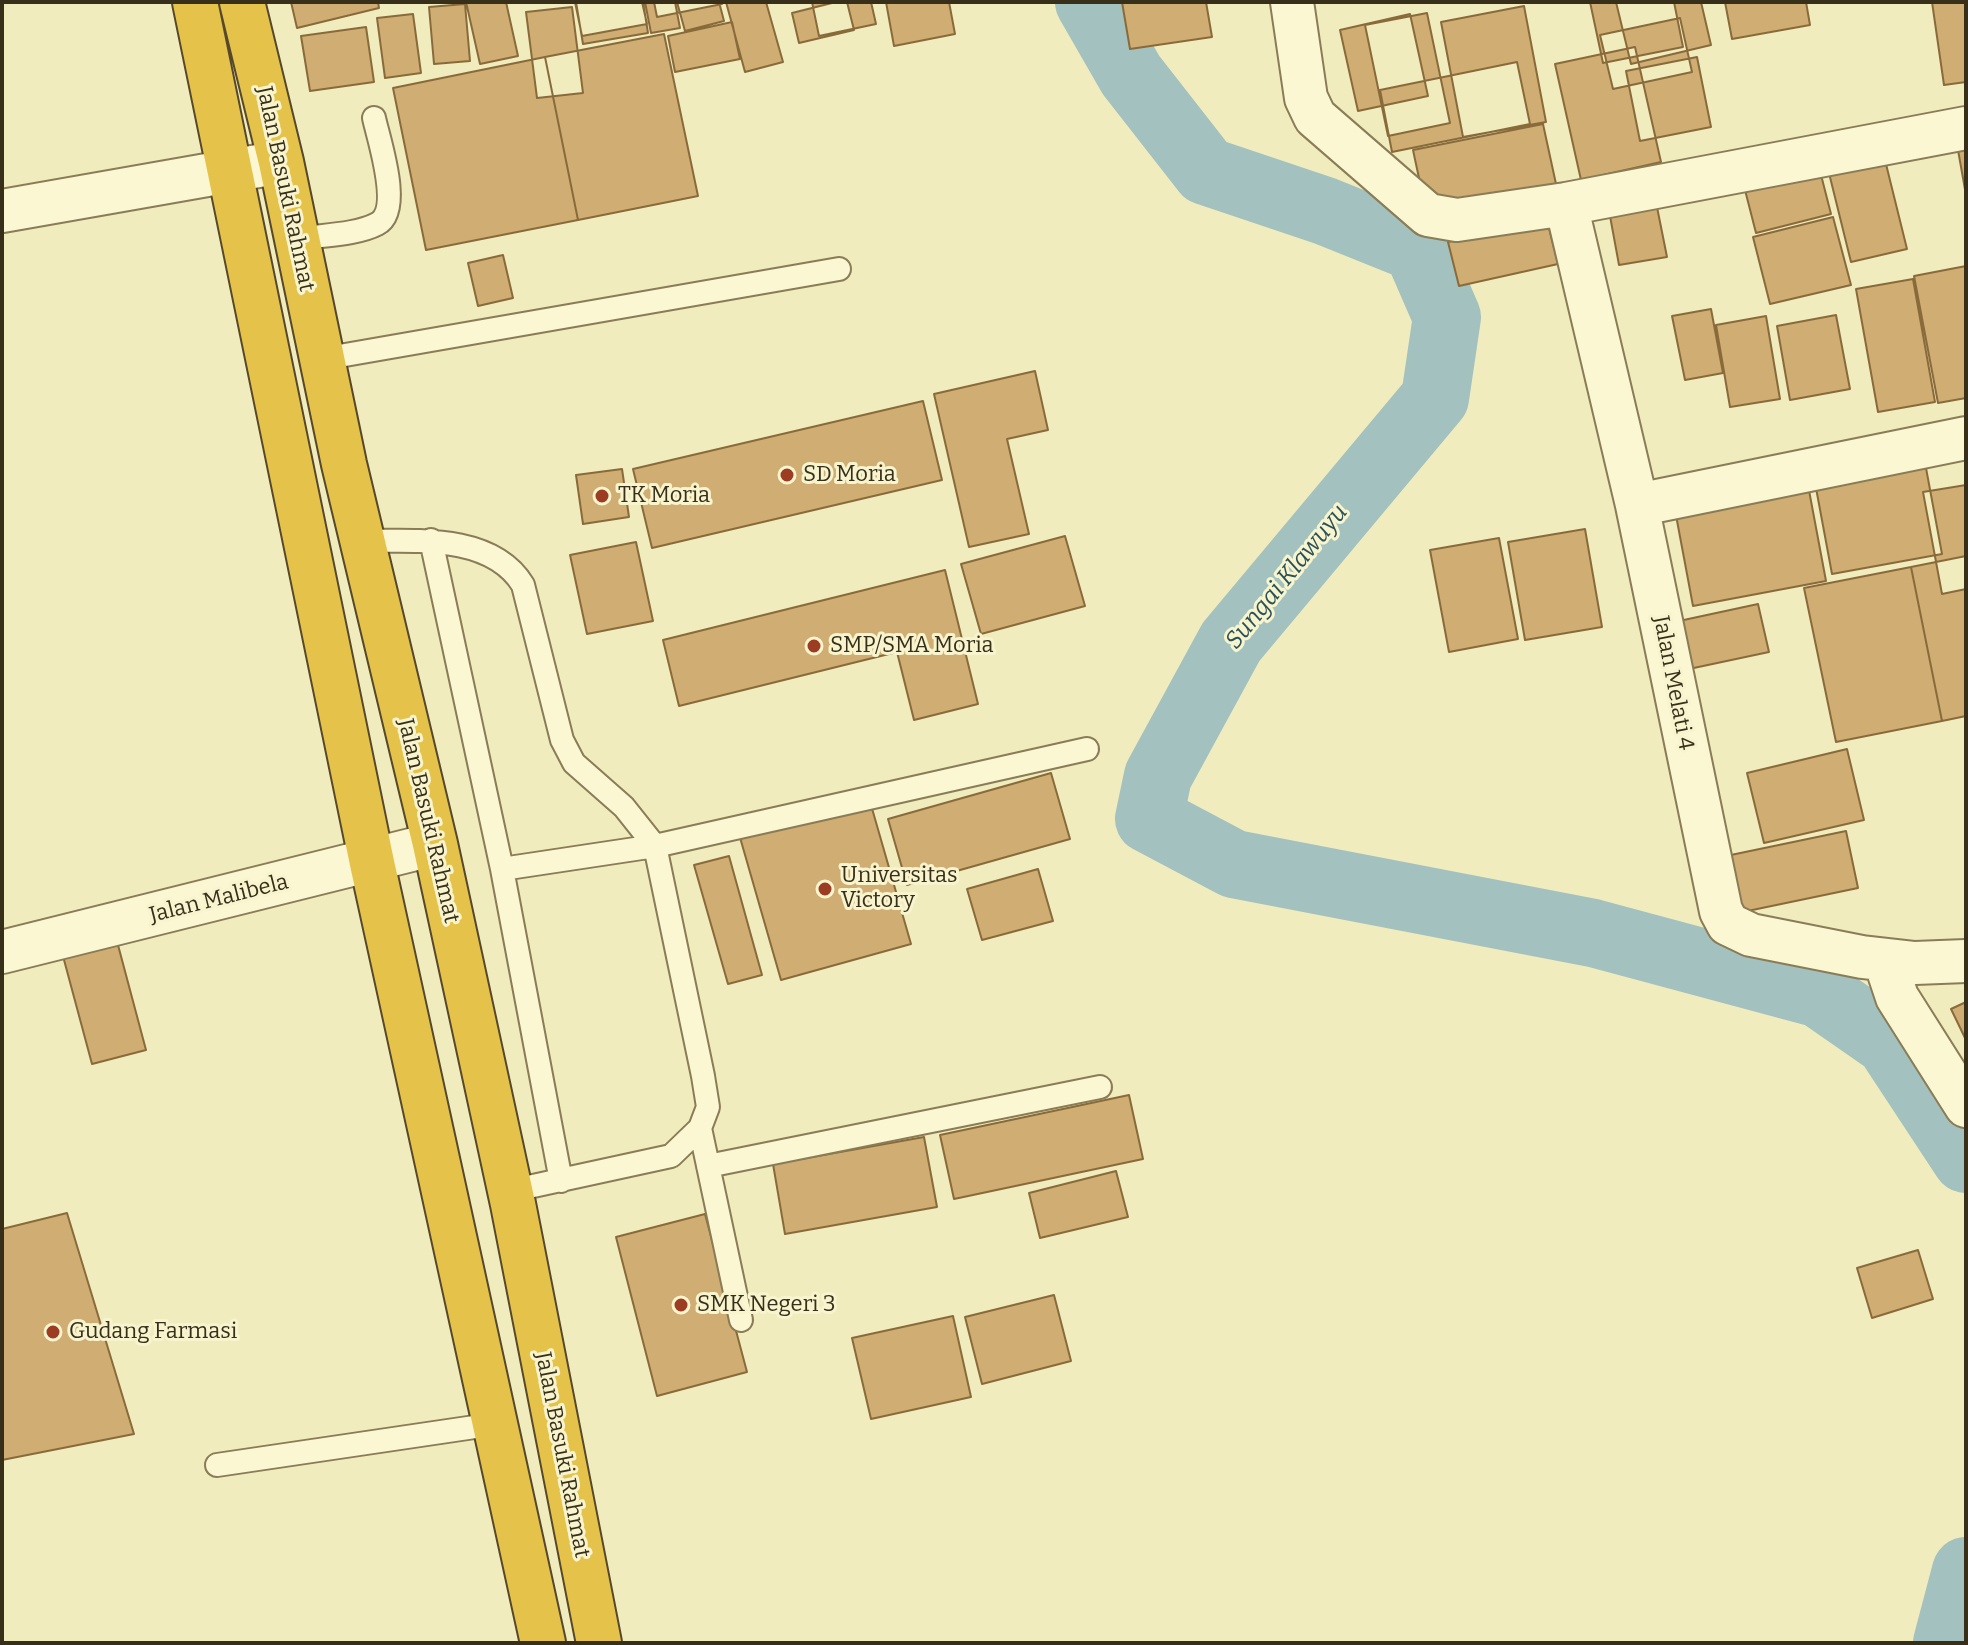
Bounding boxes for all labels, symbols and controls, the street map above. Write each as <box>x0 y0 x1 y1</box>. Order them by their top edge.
street label: Jalan Basuki Rahmat <box>250 84 320 294</box>
place label: SD Moria <box>803 462 896 488</box>
marker: SD Moria <box>778 466 796 484</box>
place label: TK Moria <box>618 483 710 509</box>
marker: TK Moria <box>593 487 611 505</box>
water label: Sungai Klawuyu <box>1220 499 1354 655</box>
street label: Jalan Melati 4 <box>1647 614 1699 752</box>
place label: SMP/SMA Moria <box>830 633 993 659</box>
marker: SMP/SMA Moria <box>805 637 823 655</box>
street label: Jalan Basuki Rahmat <box>392 716 464 926</box>
place label: Universitas Victory <box>841 863 958 914</box>
street label: Jalan Malibela <box>147 869 291 929</box>
marker: Universitas Victory <box>816 880 834 898</box>
place label: SMK Negeri 3 <box>697 1292 836 1318</box>
marker: SMK Negeri 3 <box>672 1296 690 1314</box>
place label: Gudang Farmasi <box>69 1319 237 1345</box>
marker: Gudang Farmasi <box>44 1323 62 1341</box>
street label: Jalan Basuki Rahmat <box>529 1350 595 1560</box>

